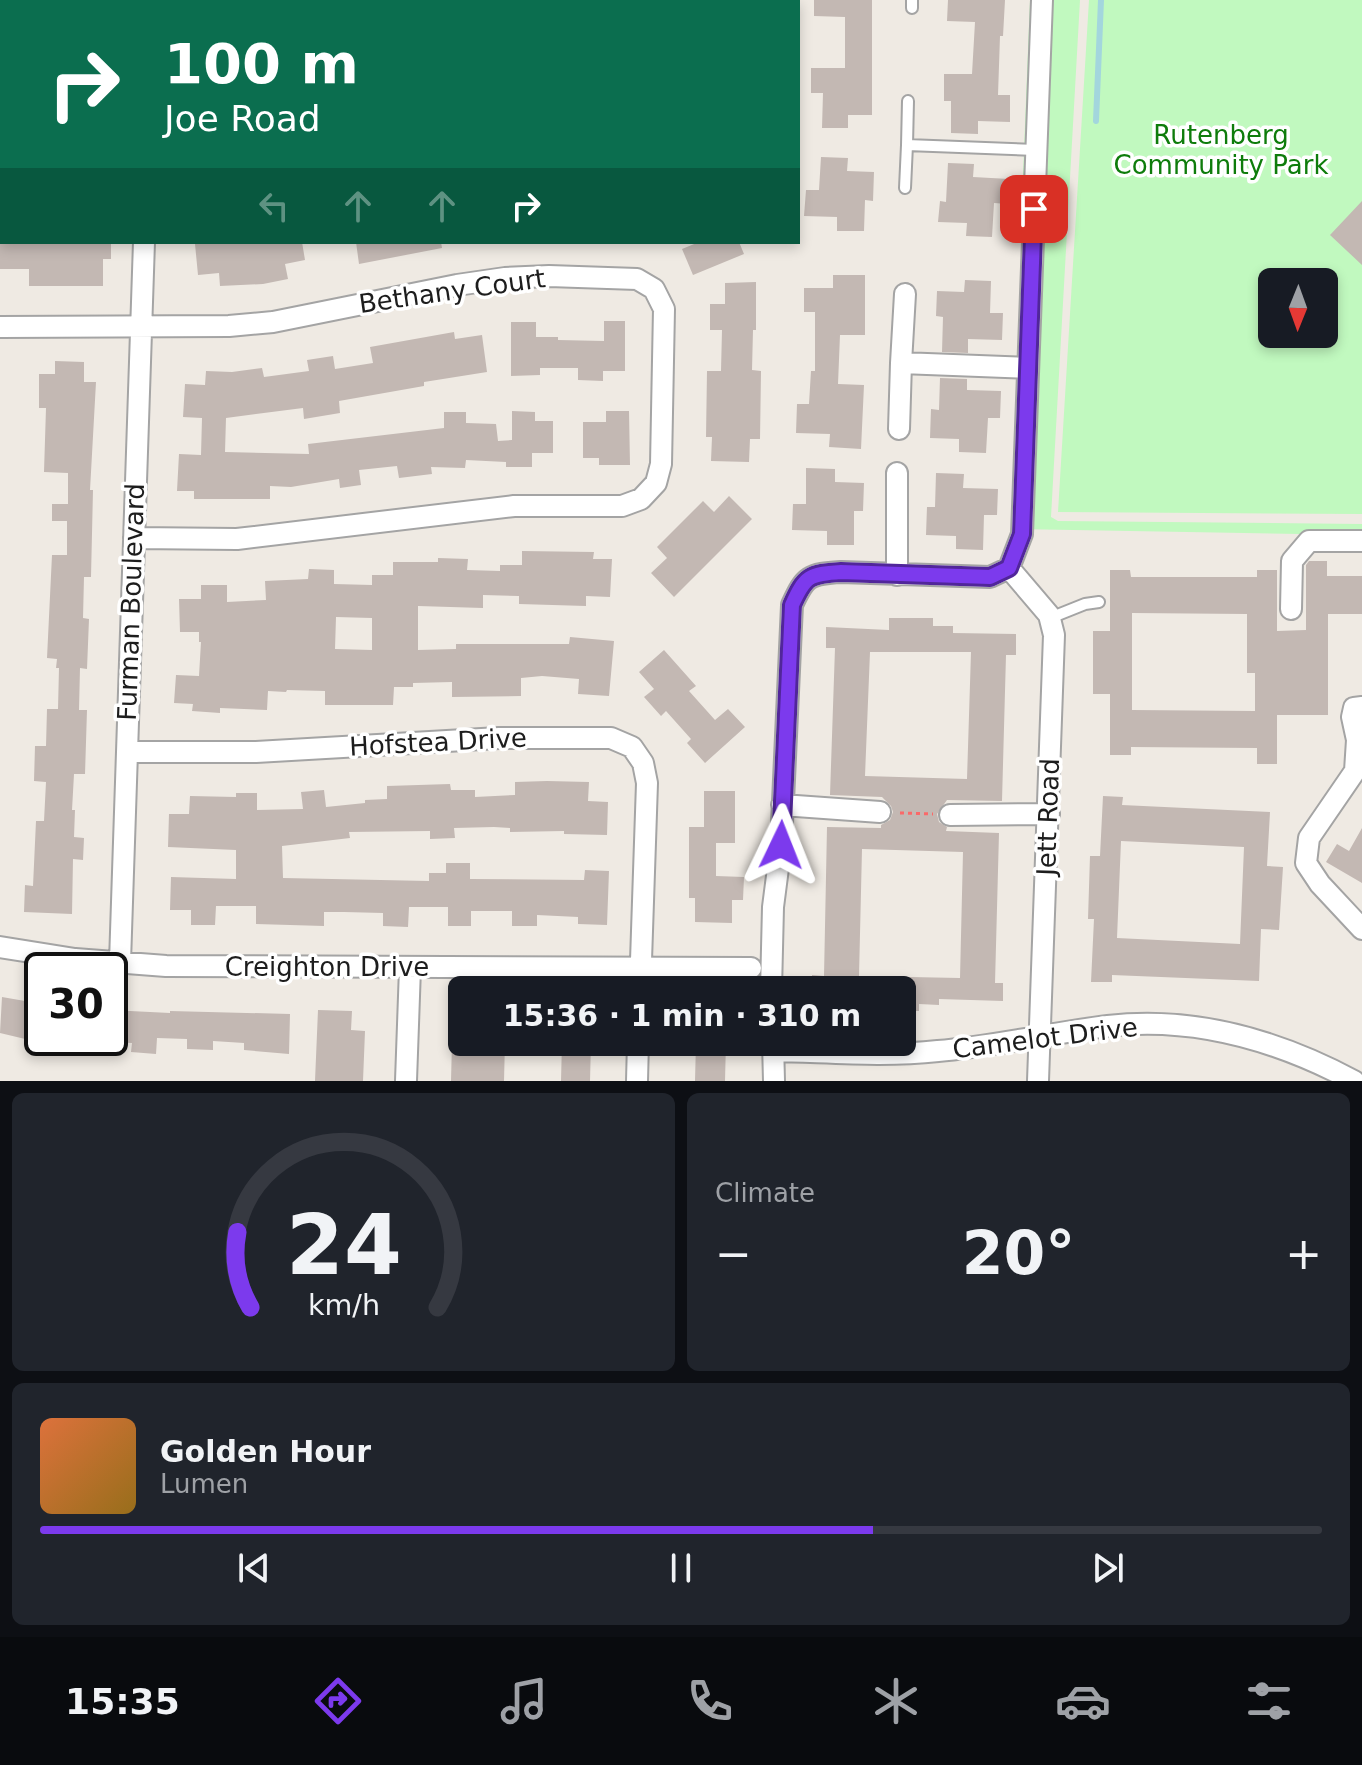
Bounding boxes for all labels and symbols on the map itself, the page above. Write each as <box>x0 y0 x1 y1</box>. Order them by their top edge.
park label: Rutenberg Community Park <box>1114 120 1328 180</box>
pin <box>1000 175 1068 243</box>
street label: Bethany Court <box>357 263 547 319</box>
north arrow <box>1258 268 1338 348</box>
street label: Furman Boulevard <box>112 483 150 721</box>
street label: Hofstea Drive <box>348 722 528 762</box>
street label: Jett Road <box>1031 758 1065 878</box>
position arrow <box>739 803 823 887</box>
speed limit sign: 30 <box>24 952 128 1056</box>
street label: Creighton Drive <box>225 952 429 982</box>
street label: Camelot Drive <box>951 1012 1139 1064</box>

